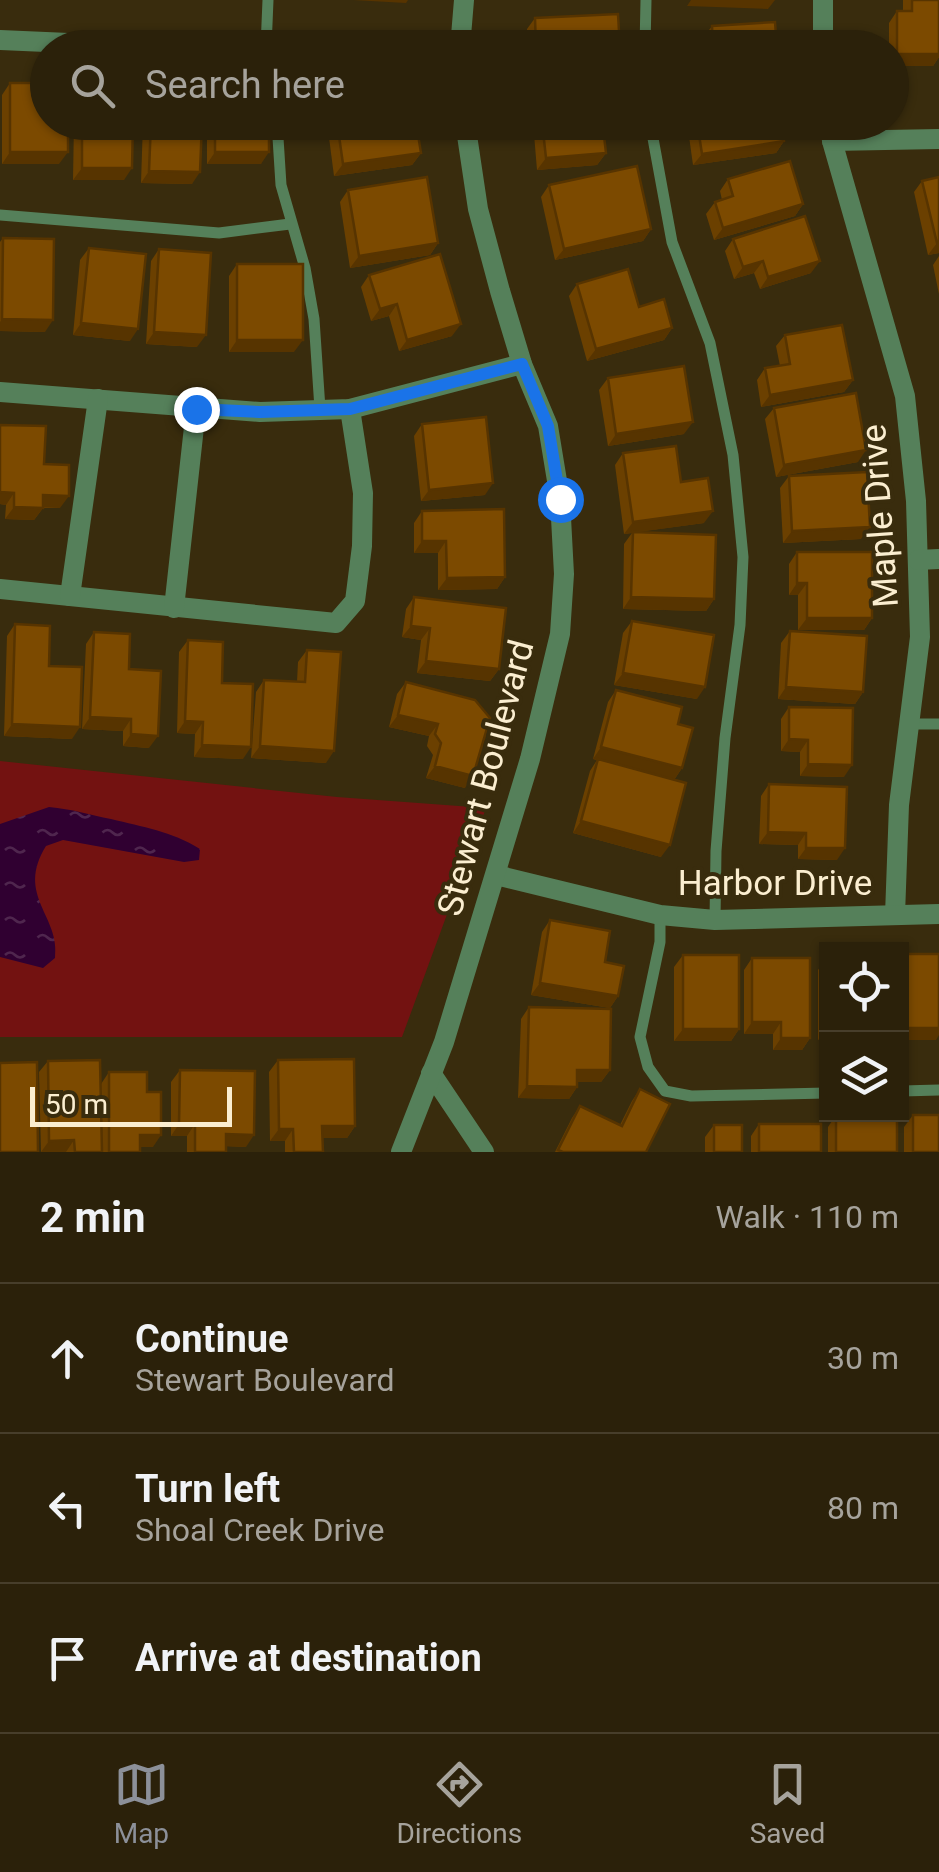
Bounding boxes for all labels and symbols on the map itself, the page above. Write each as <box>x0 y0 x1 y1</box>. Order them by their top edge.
route end <box>174 387 220 433</box>
street label: Maple Drive <box>853 423 907 609</box>
route start <box>538 477 584 523</box>
street label: Stewart Boulevard <box>429 636 543 920</box>
street label: Harbor Drive <box>678 863 872 904</box>
scale bar <box>30 1082 232 1126</box>

